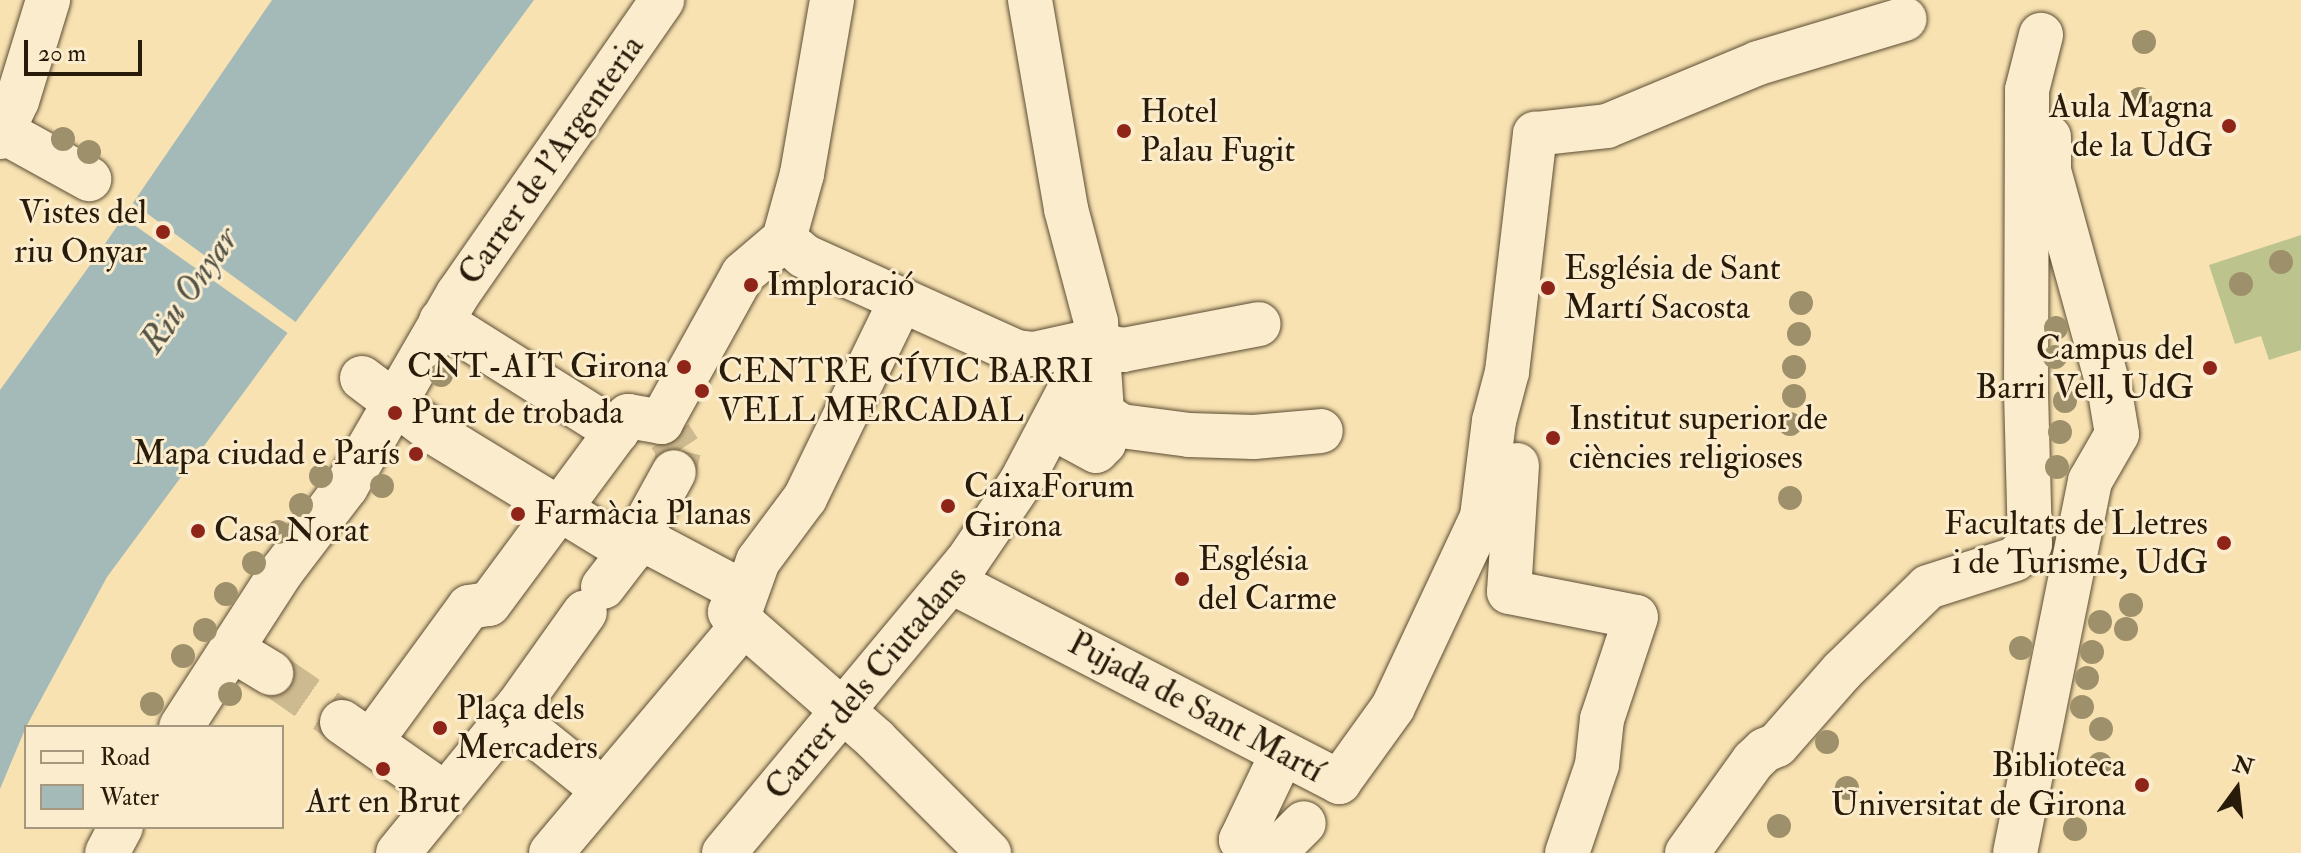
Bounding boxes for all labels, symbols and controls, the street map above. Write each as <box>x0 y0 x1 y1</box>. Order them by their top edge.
scale bar <box>28 24 146 74</box>
street label: Carrer de l'Argenteria <box>450 27 652 293</box>
text: 20 m <box>38 38 86 69</box>
place label: Aula Magna de la UdG <box>2049 86 2213 166</box>
place label: Hotel Palau Fugit <box>1140 91 1295 170</box>
marker: Aula Magna de la UdG <box>2220 117 2238 135</box>
marker: Hotel Palau Fugit <box>1115 122 1133 140</box>
place label: Vistes del riu Onyar <box>14 192 147 272</box>
water label: Riu Onyar <box>130 219 248 361</box>
marker: Vistes del riu Onyar <box>154 223 172 241</box>
place label: Església de Sant Martí Sacosta <box>1564 248 1781 328</box>
place label: Imploració <box>767 265 914 305</box>
marker: Imploració <box>742 276 760 294</box>
marker: Església de Sant Martí Sacosta <box>1539 279 1557 297</box>
place label: Campus del Barri Vell, UdG <box>1975 328 2194 408</box>
place label: CNT-AIT Girona <box>407 347 668 387</box>
place label: CENTRE CÍVIC BARRI VELL MERCADAL <box>718 351 1094 430</box>
marker: CNT-AIT Girona <box>675 358 693 376</box>
marker: Campus del Barri Vell, UdG <box>2201 359 2219 377</box>
marker: CENTRE CÍVIC BARRI VELL MERCADAL <box>693 382 711 400</box>
place label: Punt de trobada <box>411 393 623 433</box>
place label: Institut superior de ciències religioses <box>1569 398 1828 478</box>
marker: Punt de trobada <box>386 404 404 422</box>
marker: Institut superior de ciències religioses <box>1544 429 1562 447</box>
place label: Mapa ciudad e París <box>132 434 400 474</box>
marker: Mapa ciudad e París <box>407 445 425 463</box>
place label: CaixaForum Girona <box>964 466 1134 546</box>
place label: Farmàcia Planas <box>534 494 751 534</box>
marker: CaixaForum Girona <box>939 497 957 515</box>
place label: Facultats de Lletres i de Turisme, UdG <box>1944 503 2208 582</box>
marker: Farmàcia Planas <box>509 505 527 523</box>
place label: Casa Norat <box>214 511 369 551</box>
marker: Casa Norat <box>189 522 207 540</box>
marker: Facultats de Lletres i de Turisme, UdG <box>2215 534 2233 552</box>
place label: Església del Carme <box>1198 539 1337 618</box>
street label: Carrer dels Ciutadans <box>756 558 976 808</box>
marker: Església del Carme <box>1173 570 1191 588</box>
street label: Pujada de Sant Martí <box>1061 623 1331 791</box>
place label: Plaça dels Mercaders <box>456 688 598 768</box>
marker: Plaça dels Mercaders <box>431 719 449 737</box>
legend <box>24 725 284 829</box>
text: Road <box>100 742 150 773</box>
place label: Biblioteca Universitat de Girona <box>1831 745 2126 824</box>
north arrow <box>2197 749 2277 829</box>
text: N <box>2230 750 2256 782</box>
marker: Art en Brut <box>374 760 392 778</box>
marker: Biblioteca Universitat de Girona <box>2133 776 2151 794</box>
text: Water <box>100 782 159 813</box>
place label: Art en Brut <box>306 782 460 822</box>

